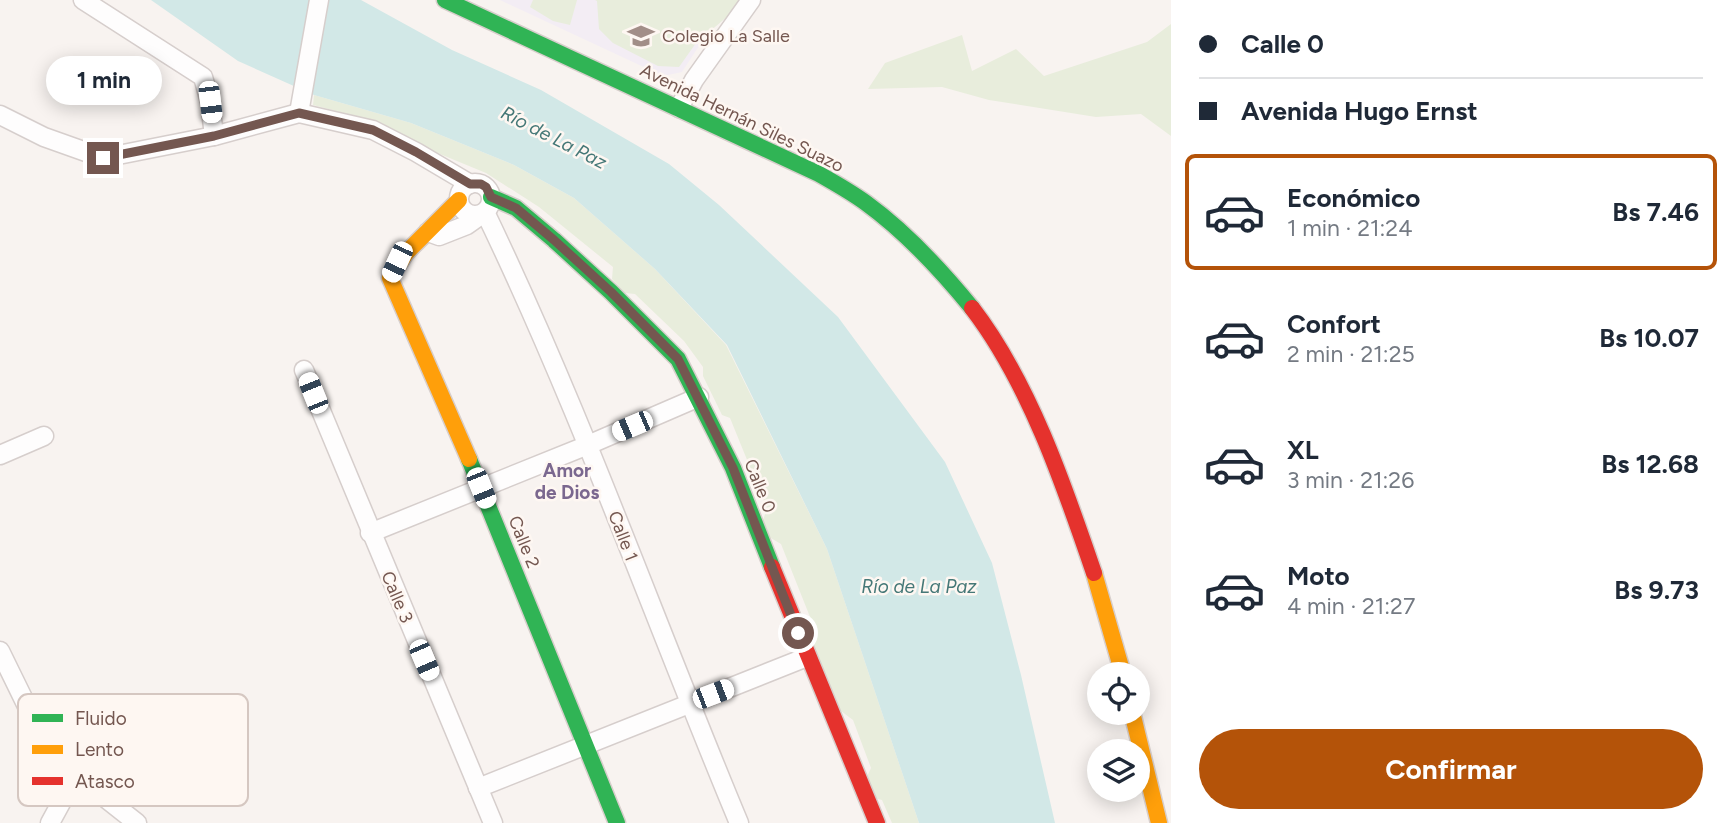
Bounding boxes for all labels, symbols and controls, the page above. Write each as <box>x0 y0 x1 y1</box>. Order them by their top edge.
school or university icon: Colegio La Salle <box>626 21 656 51</box>
place label: Colegio La Salle <box>662 25 790 47</box>
text: Calle 0 <box>1241 28 1324 60</box>
callout: 1 min <box>45 57 161 106</box>
street label: Avenida Hernán Siles Suazo <box>637 59 847 177</box>
text: 1 min <box>77 66 131 94</box>
car <box>198 80 223 124</box>
text: Avenida Hugo Ernst <box>1241 95 1478 127</box>
water label: Río de La Paz <box>497 101 611 174</box>
route end <box>87 142 119 174</box>
icon: car <box>1203 181 1266 244</box>
text: Económico <box>1287 182 1420 214</box>
text: Bs 7.46 <box>1612 196 1699 228</box>
text: 1 min · 21:24 <box>1287 214 1412 242</box>
car <box>379 239 416 285</box>
icon: car <box>1203 307 1266 370</box>
text: Confort <box>1287 308 1381 340</box>
text: Bs 10.07 <box>1599 322 1699 354</box>
text: 2 min · 21:25 <box>1287 340 1415 368</box>
car <box>296 370 331 416</box>
car <box>609 408 656 444</box>
icon: car <box>1203 433 1266 496</box>
text: XL <box>1287 434 1319 466</box>
text: Bs 12.68 <box>1601 448 1699 480</box>
street label: Calle 0 <box>739 456 781 516</box>
district label: Amor de Dios <box>535 459 599 504</box>
car <box>464 465 499 511</box>
text: 3 min · 21:26 <box>1287 466 1414 494</box>
street label: Calle 1 <box>603 508 643 564</box>
street label: Calle 2 <box>504 513 544 571</box>
icon: car <box>1203 559 1266 622</box>
text: Moto <box>1287 560 1350 592</box>
street label: Calle 3 <box>376 568 418 626</box>
text: Bs 9.73 <box>1614 574 1699 606</box>
water label: Río de La Paz <box>861 575 977 598</box>
text: 4 min · 21:27 <box>1287 592 1415 620</box>
route start <box>782 617 814 649</box>
car <box>407 637 442 683</box>
map controls <box>1087 662 1150 802</box>
button: locate <box>1087 662 1150 725</box>
car <box>690 677 737 711</box>
legend <box>18 694 248 806</box>
text: Fluido <box>75 707 127 730</box>
button: Confirmar <box>1199 729 1703 809</box>
text: Lento <box>75 738 124 761</box>
button: layers <box>1087 739 1150 802</box>
text: Atasco <box>75 770 135 793</box>

